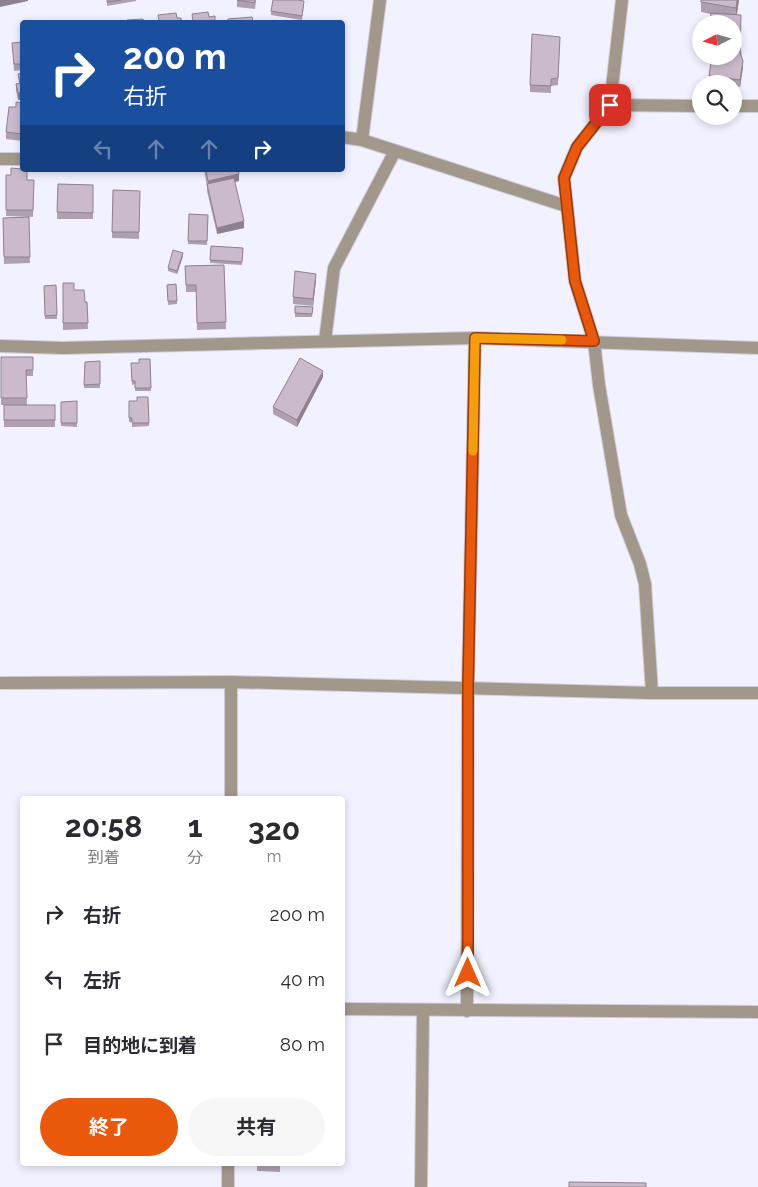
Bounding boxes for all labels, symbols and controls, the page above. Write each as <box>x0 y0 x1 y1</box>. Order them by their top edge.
north arrow <box>692 15 742 65</box>
map controls <box>692 15 742 125</box>
text: 200 m <box>123 36 227 77</box>
icon: right <box>40 40 105 105</box>
button: search <box>692 75 742 125</box>
text: 右折 <box>123 83 167 109</box>
pin <box>589 84 631 126</box>
icon: arrive <box>596 91 624 119</box>
icon: left <box>89 135 117 163</box>
icon: ahead <box>142 135 170 163</box>
icon: ahead <box>195 135 223 163</box>
icon: right <box>248 135 276 163</box>
text: 20:58 <box>65 809 142 844</box>
text: 1 <box>188 809 203 844</box>
text: 320 <box>248 812 300 847</box>
text: m <box>267 847 281 866</box>
text: 到着 <box>88 848 120 867</box>
text: 分 <box>187 848 203 867</box>
icon: right <box>40 900 68 928</box>
text: 200 m <box>270 903 325 925</box>
text: 右折 <box>83 904 121 926</box>
position arrow <box>441 946 493 998</box>
icon: left <box>40 965 68 993</box>
text: 40 m <box>281 968 325 990</box>
text: 左折 <box>83 969 121 991</box>
icon: arrive <box>40 1030 68 1058</box>
text: 80 m <box>280 1033 325 1055</box>
text: 目的地に到着 <box>83 1034 197 1056</box>
button: 終了 <box>40 1098 178 1156</box>
button: 共有 <box>188 1098 325 1156</box>

